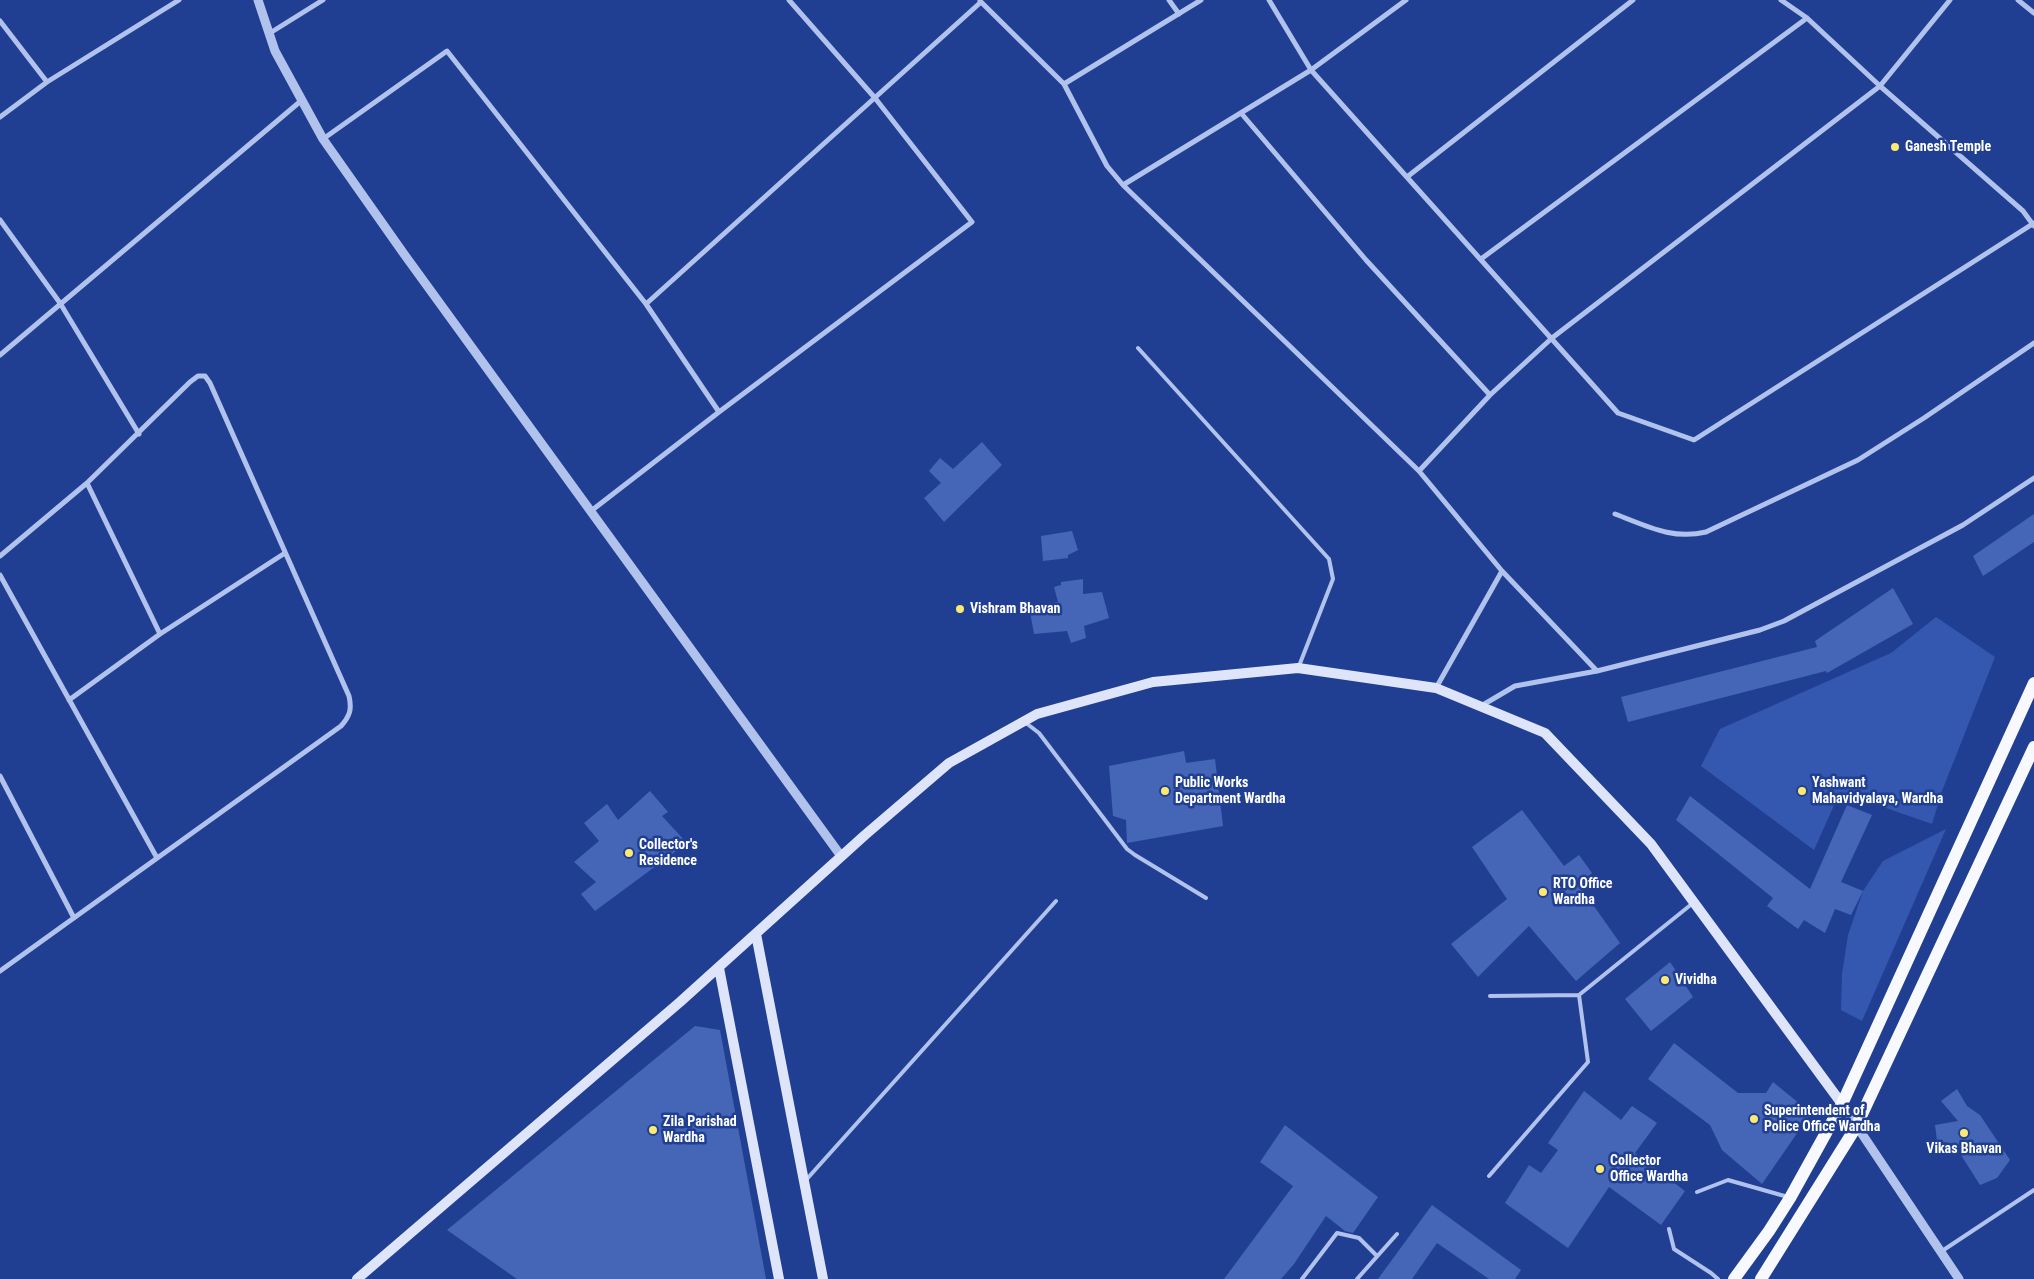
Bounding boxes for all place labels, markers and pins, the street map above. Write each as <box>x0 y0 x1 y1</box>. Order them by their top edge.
place label: Ganesh Temple <box>1905 139 1991 155</box>
marker: Ganesh Temple <box>1889 141 1901 153</box>
place label: Vishram Bhavan <box>970 601 1060 617</box>
marker: Vishram Bhavan <box>954 603 966 615</box>
place label: Public Works Department Wardha <box>1175 775 1286 808</box>
place label: Yashwant Mahavidyalaya, Wardha <box>1812 775 1943 808</box>
marker: Public Works Department Wardha <box>1159 785 1171 797</box>
marker: Yashwant Mahavidyalaya, Wardha <box>1796 785 1808 797</box>
place label: Collector's Residence <box>639 837 698 870</box>
marker: Collector's Residence <box>623 847 635 859</box>
place label: RTO Office Wardha <box>1553 876 1613 909</box>
marker: RTO Office Wardha <box>1537 886 1549 898</box>
place label: Vividha <box>1675 972 1717 988</box>
marker: Vividha <box>1659 974 1671 986</box>
place label: Superintendent of Police Office Wardha <box>1764 1103 1880 1136</box>
marker: Superintendent of Police Office Wardha <box>1748 1113 1760 1125</box>
place label: Zila Parishad Wardha <box>663 1114 737 1146</box>
marker: Zila Parishad Wardha <box>647 1124 659 1136</box>
marker: Vikas Bhavan <box>1958 1127 1970 1139</box>
place label: Vikas Bhavan <box>1926 1141 2002 1157</box>
place label: Collector Office Wardha <box>1610 1153 1688 1186</box>
marker: Collector Office Wardha <box>1594 1163 1606 1175</box>

